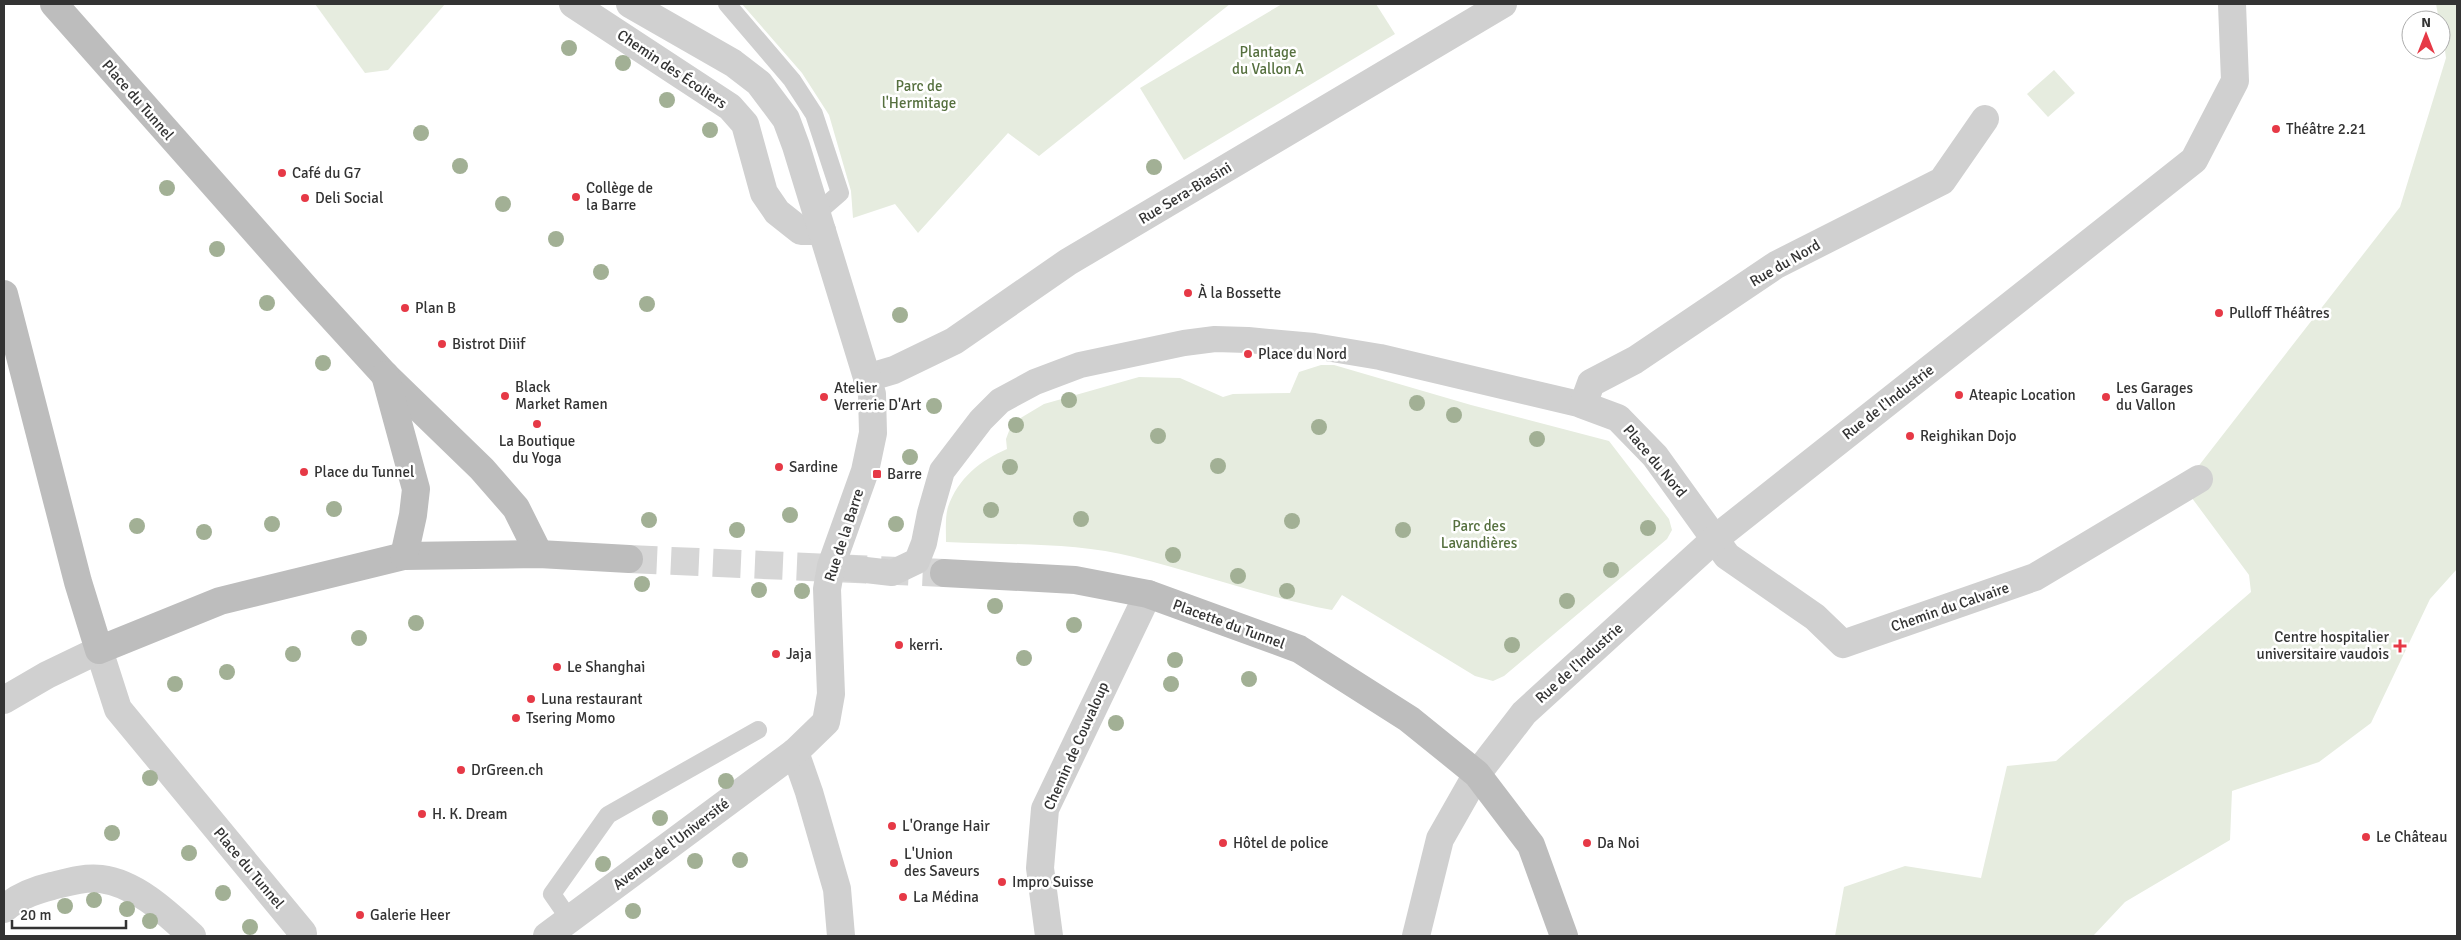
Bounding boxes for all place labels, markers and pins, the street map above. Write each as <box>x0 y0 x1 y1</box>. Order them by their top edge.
place label: Théâtre 2.21 <box>2286 120 2366 138</box>
marker: Théâtre 2.21 <box>2270 123 2282 135</box>
place label: Café du G7 <box>292 164 361 182</box>
marker: Café du G7 <box>276 167 288 179</box>
place label: Collège de la Barre <box>586 179 653 214</box>
place label: Deli Social <box>315 189 383 207</box>
marker: Collège de la Barre <box>570 191 582 203</box>
marker: Deli Social <box>299 192 311 204</box>
place label: À la Bossette <box>1198 283 1281 302</box>
marker: À la Bossette <box>1182 287 1194 299</box>
place label: Plan B <box>415 299 456 317</box>
marker: Plan B <box>399 302 411 314</box>
place label: Pulloff Théâtres <box>2229 304 2330 322</box>
marker: Pulloff Théâtres <box>2213 307 2225 319</box>
place label: Bistrot Diiif <box>452 335 526 353</box>
marker: Bistrot Diiif <box>436 338 448 350</box>
place label: Place du Nord <box>1258 345 1347 363</box>
marker: Place du Nord <box>1242 348 1254 360</box>
place label: Black Market Ramen <box>515 378 608 413</box>
place label: Atelier Verrerie D'Art <box>834 379 921 414</box>
place label: Les Garages du Vallon <box>2116 379 2193 414</box>
place label: Ateapic Location <box>1969 386 2076 404</box>
marker: Ateapic Location <box>1953 389 1965 401</box>
marker: Black Market Ramen <box>499 390 511 402</box>
marker: Atelier Verrerie D'Art <box>818 391 830 403</box>
marker: Les Garages du Vallon <box>2100 391 2112 403</box>
marker: La Boutique du Yoga <box>531 418 543 430</box>
place label: Reighikan Dojo <box>1920 427 2017 445</box>
marker: Reighikan Dojo <box>1904 430 1916 442</box>
place label: La Boutique du Yoga <box>499 432 575 467</box>
place label: Sardine <box>789 458 838 476</box>
marker: Sardine <box>773 461 785 473</box>
place label: Place du Tunnel <box>314 463 414 481</box>
place label: Barre <box>887 465 922 483</box>
marker: Place du Tunnel <box>298 466 310 478</box>
marker: Barre <box>871 468 883 480</box>
place label: Centre hospitalier universitaire vaudois <box>2256 628 2389 663</box>
place label: kerri. <box>909 636 943 654</box>
marker: kerri. <box>893 639 905 651</box>
marker: Centre hospitalier universitaire vaudois <box>2393 639 2407 653</box>
place label: Jaja <box>786 645 812 663</box>
marker: Jaja <box>770 648 782 660</box>
place label: Le Shanghai <box>567 658 645 676</box>
marker: Le Shanghai <box>551 661 563 673</box>
place label: Luna restaurant <box>541 690 643 708</box>
marker: Luna restaurant <box>525 693 537 705</box>
place label: Tsering Momo <box>526 709 615 727</box>
marker: Tsering Momo <box>510 712 522 724</box>
place label: DrGreen.ch <box>471 761 544 779</box>
marker: DrGreen.ch <box>455 764 467 776</box>
place label: H. K. Dream <box>432 805 508 823</box>
marker: H. K. Dream <box>416 808 428 820</box>
place label: L'Orange Hair <box>902 817 990 835</box>
marker: L'Orange Hair <box>886 820 898 832</box>
place label: Le Château <box>2376 828 2447 846</box>
marker: Le Château <box>2360 831 2372 843</box>
place label: Hôtel de police <box>1233 834 1329 852</box>
place label: Da Noi <box>1597 834 1640 852</box>
marker: Hôtel de police <box>1217 837 1229 849</box>
marker: Da Noi <box>1581 837 1593 849</box>
place label: L'Union des Saveurs <box>904 845 980 880</box>
marker: L'Union des Saveurs <box>888 857 900 869</box>
place label: Impro Suisse <box>1012 873 1094 891</box>
marker: Impro Suisse <box>996 876 1008 888</box>
place label: La Médina <box>913 888 979 906</box>
marker: La Médina <box>897 891 909 903</box>
place label: Galerie Heer <box>370 906 451 924</box>
marker: Galerie Heer <box>354 909 366 921</box>

